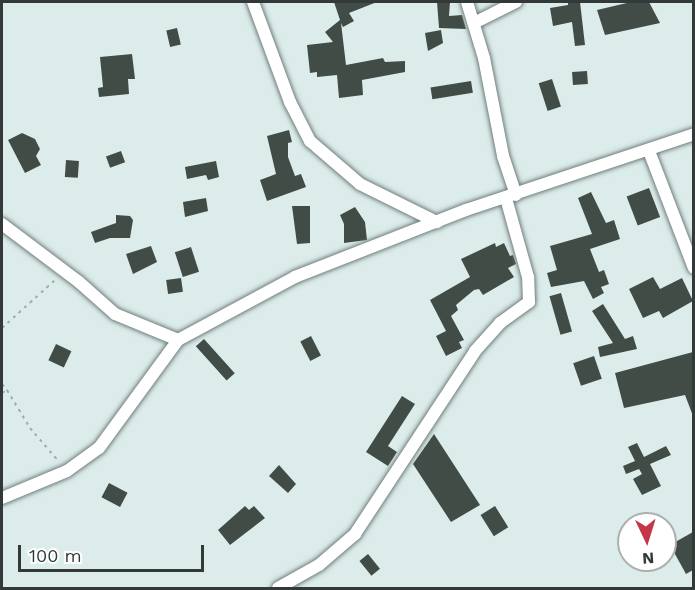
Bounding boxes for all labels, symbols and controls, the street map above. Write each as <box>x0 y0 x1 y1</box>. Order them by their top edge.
north arrow <box>617 512 677 572</box>
scale bar <box>21 533 207 571</box>
text: 100 m <box>29 545 82 566</box>
text: N <box>642 549 655 568</box>

